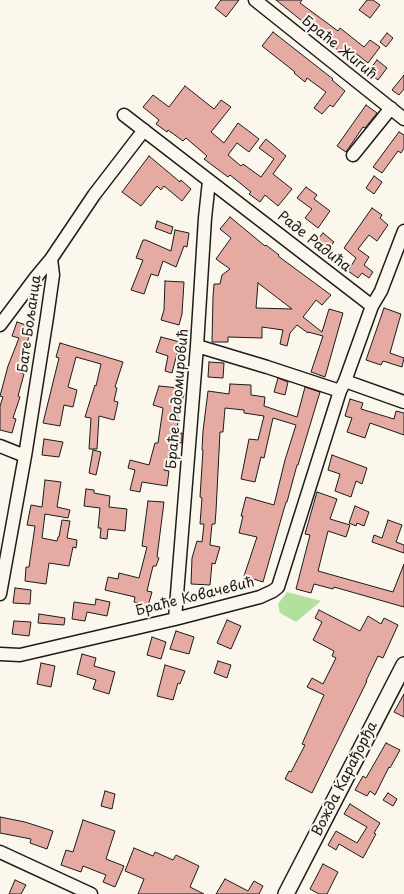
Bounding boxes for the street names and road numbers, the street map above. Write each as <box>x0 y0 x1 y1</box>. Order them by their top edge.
street label: Браће Жигић <box>298 13 380 83</box>
street label: Раде Радића <box>274 208 354 276</box>
street label: Бате Бољанца <box>15 274 45 374</box>
street label: Браће Радомировић <box>164 328 192 470</box>
street label: Браће Ковачевић <box>134 574 256 620</box>
street label: Вожда Карађорђа <box>309 719 381 839</box>

